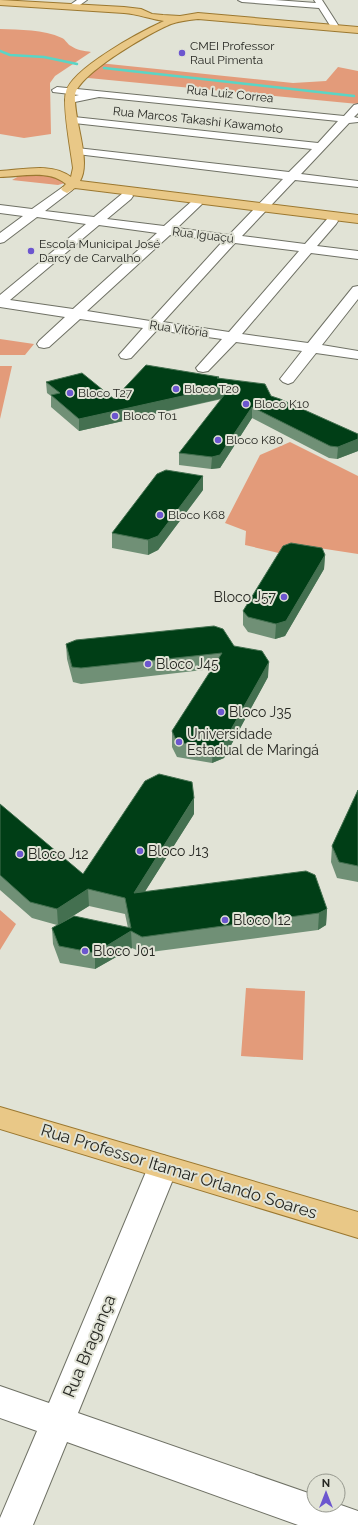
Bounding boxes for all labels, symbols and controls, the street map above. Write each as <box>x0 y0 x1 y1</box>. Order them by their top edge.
place label: CMEI Professor Raul Pimenta <box>190 39 275 67</box>
marker: CMEI Professor Raul Pimenta <box>177 48 187 58</box>
street label: Rua Luiz Correa <box>186 82 274 106</box>
street label: Rua Marcos Takashi Kawamoto <box>112 104 284 136</box>
street label: Rua Iguaçú <box>171 224 235 246</box>
place label: Escola Municipal José Darcy de Carvalho <box>39 237 160 265</box>
marker: Escola Municipal José Darcy de Carvalho <box>26 246 36 256</box>
street label: Rua Vitória <box>149 318 209 340</box>
place label: Bloco T20 <box>184 382 239 396</box>
marker: Bloco T20 <box>171 384 181 394</box>
place label: Bloco T27 <box>78 386 133 400</box>
marker: Bloco T27 <box>65 388 75 398</box>
place label: Bloco K10 <box>254 397 309 411</box>
marker: Bloco K10 <box>241 399 251 409</box>
place label: Bloco T01 <box>123 409 177 423</box>
marker: Bloco T01 <box>110 411 120 421</box>
place label: Bloco K80 <box>226 433 283 447</box>
marker: Bloco K80 <box>213 435 223 445</box>
place label: Bloco K68 <box>168 508 225 522</box>
marker: Bloco K68 <box>155 510 165 520</box>
place label: Bloco J57 <box>214 589 276 605</box>
marker: Bloco J57 <box>279 592 289 602</box>
place label: Bloco J45 <box>156 656 219 672</box>
marker: Bloco J45 <box>143 659 153 669</box>
place label: Bloco J35 <box>229 704 292 720</box>
marker: Bloco J35 <box>216 707 226 717</box>
place label: Universidade Estadual de Maringá <box>187 726 319 758</box>
marker: Universidade Estadual de Maringá <box>174 737 184 747</box>
place label: Bloco J13 <box>148 843 209 859</box>
place label: Bloco J12 <box>28 846 89 862</box>
marker: Bloco J13 <box>135 846 145 856</box>
marker: Bloco J12 <box>15 849 25 859</box>
place label: Bloco I12 <box>233 912 291 928</box>
marker: Bloco I12 <box>220 915 230 925</box>
place label: Bloco J01 <box>93 943 155 959</box>
marker: Bloco J01 <box>80 946 90 956</box>
street label: Rua Professor Itamar Orlando Soares <box>39 1119 319 1223</box>
street label: Rua Bragança <box>58 1292 120 1400</box>
north arrow <box>306 1473 346 1513</box>
text: N <box>322 1477 330 1490</box>

